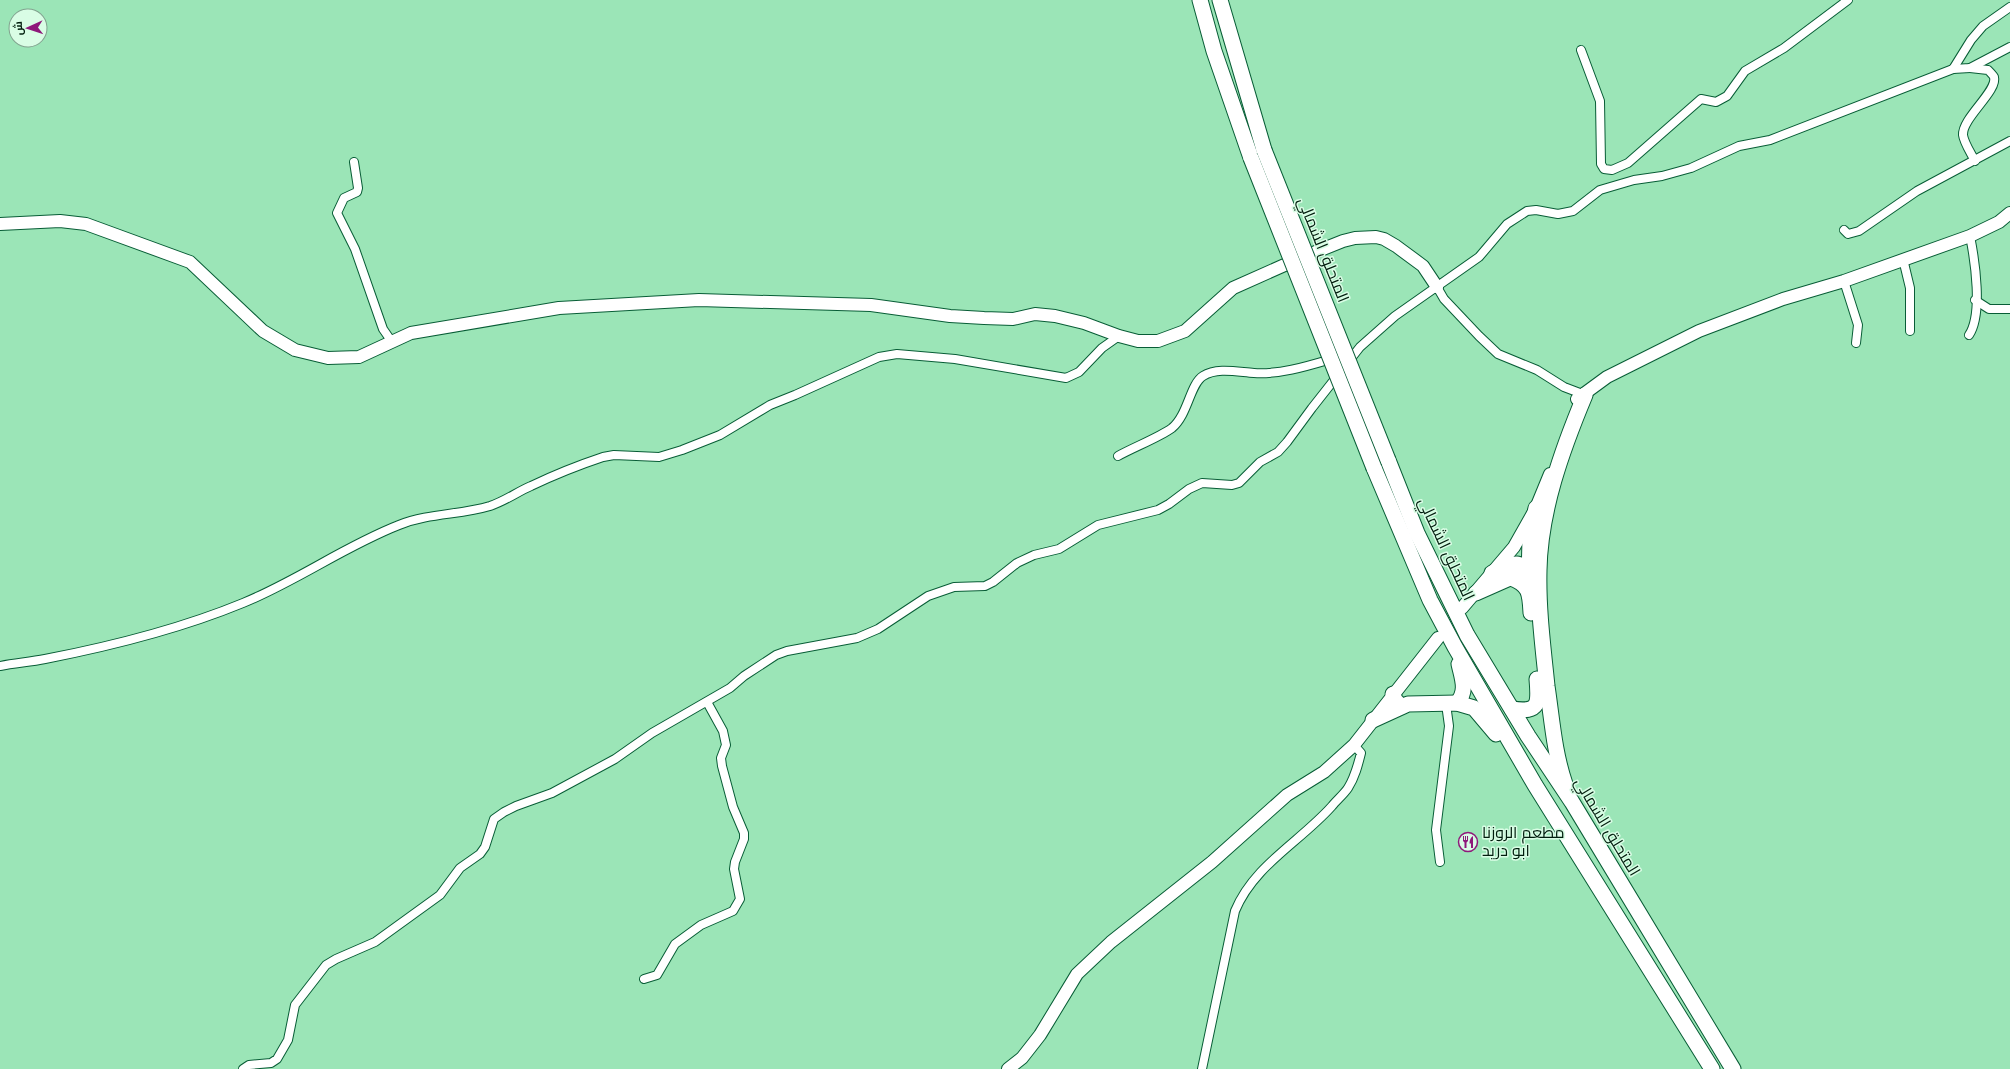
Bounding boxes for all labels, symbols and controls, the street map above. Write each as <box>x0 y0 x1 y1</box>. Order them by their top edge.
north arrow <box>8 8 48 48</box>
text: ش <box>10 21 27 36</box>
street label: المتحلق الشمالي <box>1290 194 1355 307</box>
street label: المتحلق الشمالي <box>1411 493 1480 605</box>
street label: المتحلق الشمالي <box>1567 773 1646 881</box>
place label: مطعم الروزنا ابو دريد <box>1482 821 1564 863</box>
restaurant icon: مطعم الروزنا ابو دريد <box>1457 831 1479 853</box>

